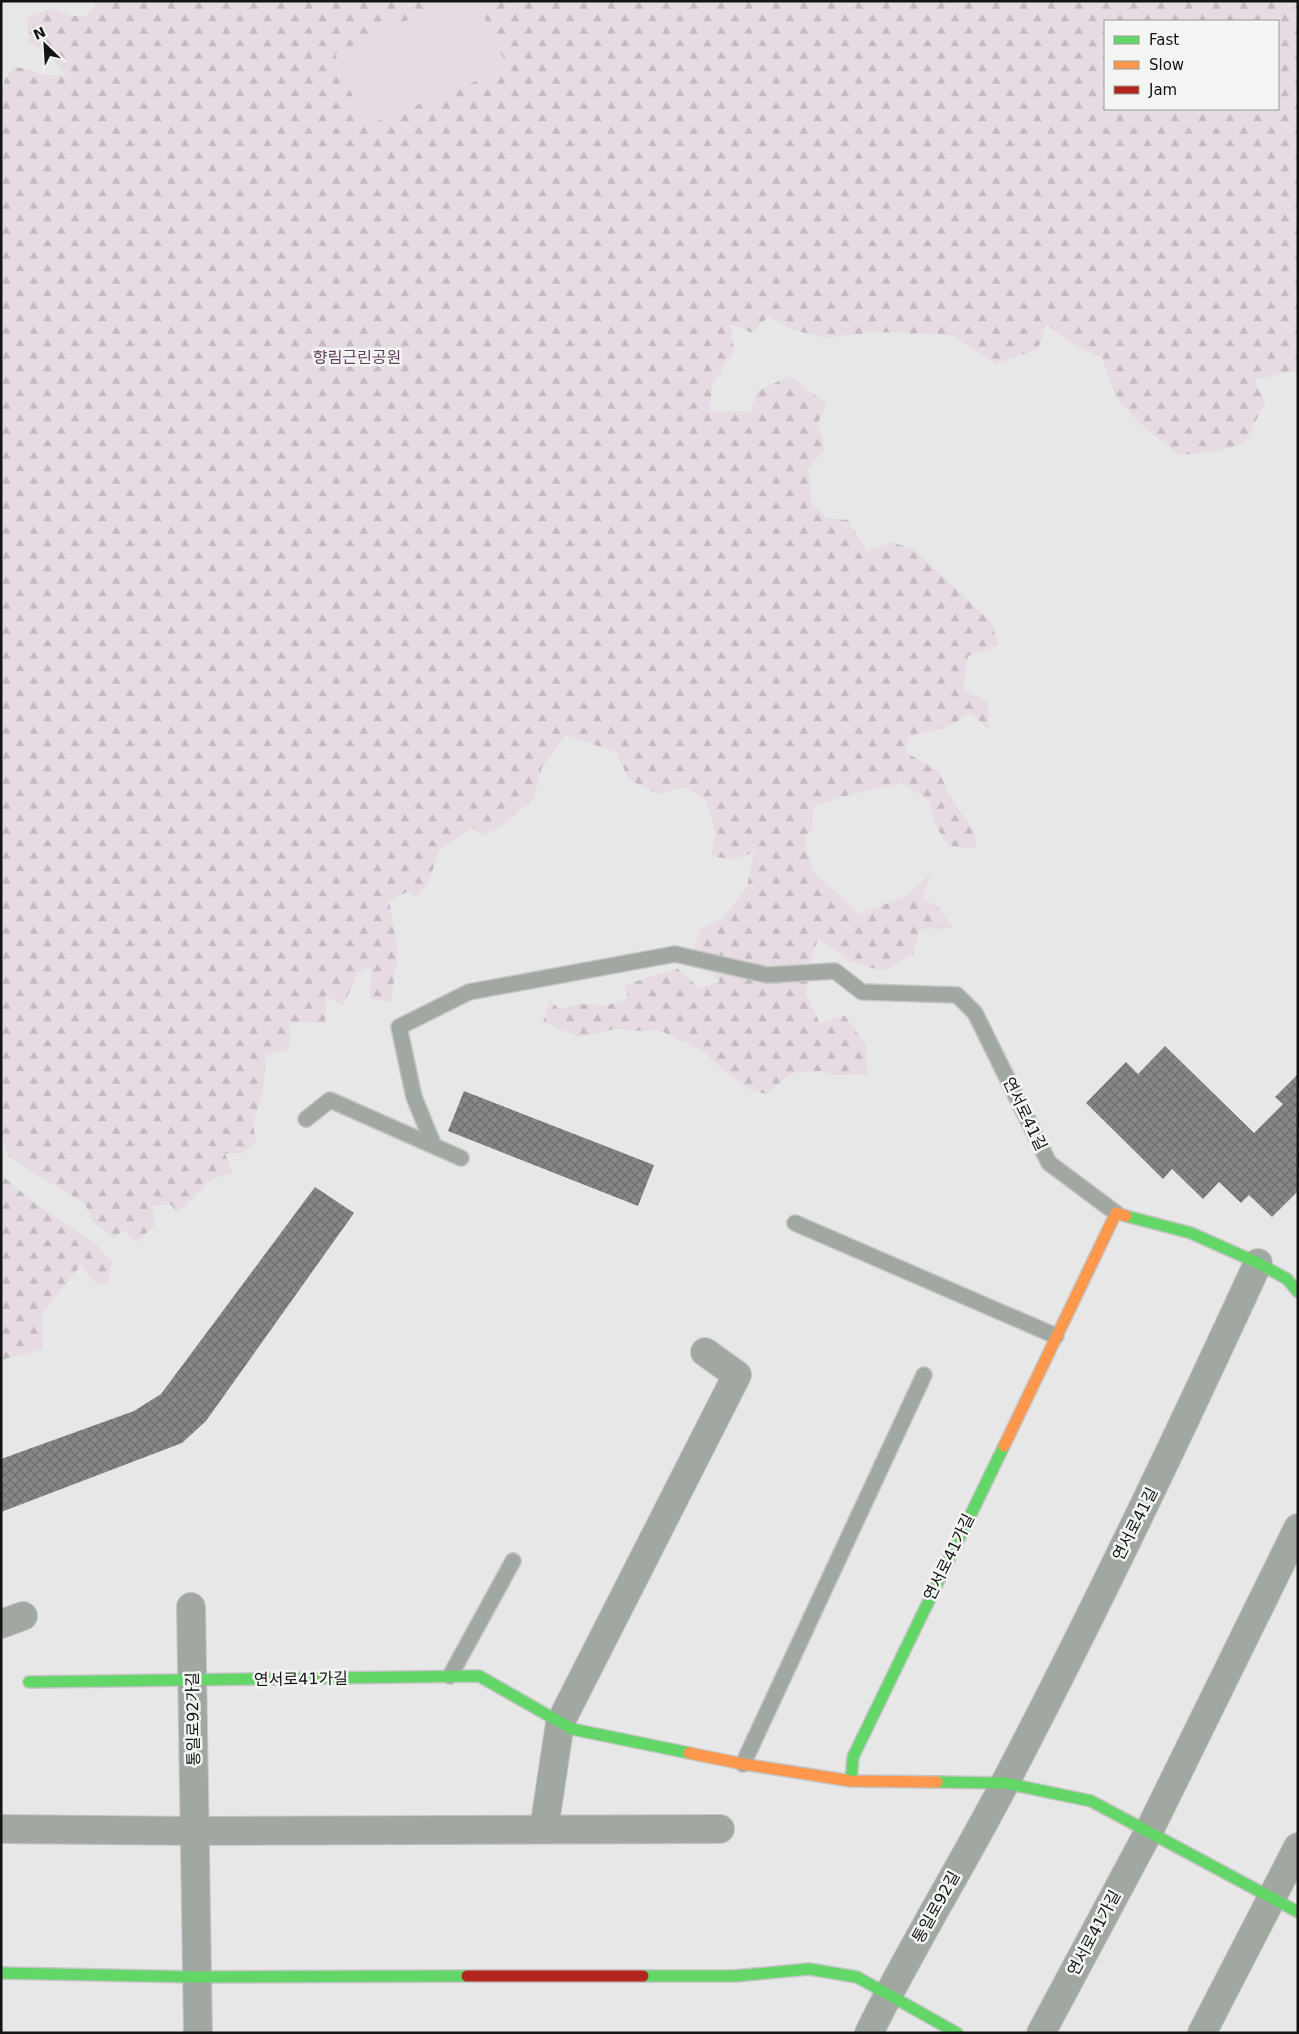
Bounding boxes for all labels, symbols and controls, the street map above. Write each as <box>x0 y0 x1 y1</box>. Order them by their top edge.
north arrow <box>20 20 70 70</box>
legend <box>1104 20 1279 110</box>
text: N <box>31 23 48 43</box>
text: Fast <box>1149 31 1179 49</box>
text: Slow <box>1149 56 1184 74</box>
text: Jam <box>1148 81 1177 99</box>
park label: 향림근린공원 <box>313 348 401 367</box>
street label: 연서로41길 <box>999 1074 1051 1154</box>
street label: 연서로41길 <box>1109 1484 1161 1564</box>
street label: 연서로41가길 <box>920 1511 978 1603</box>
street label: 연서로41가길 <box>254 1669 348 1689</box>
street label: 통일로92가길 <box>183 1672 203 1766</box>
street label: 통일로92길 <box>908 1868 964 1946</box>
street label: 연서로41가길 <box>1064 1887 1124 1979</box>

